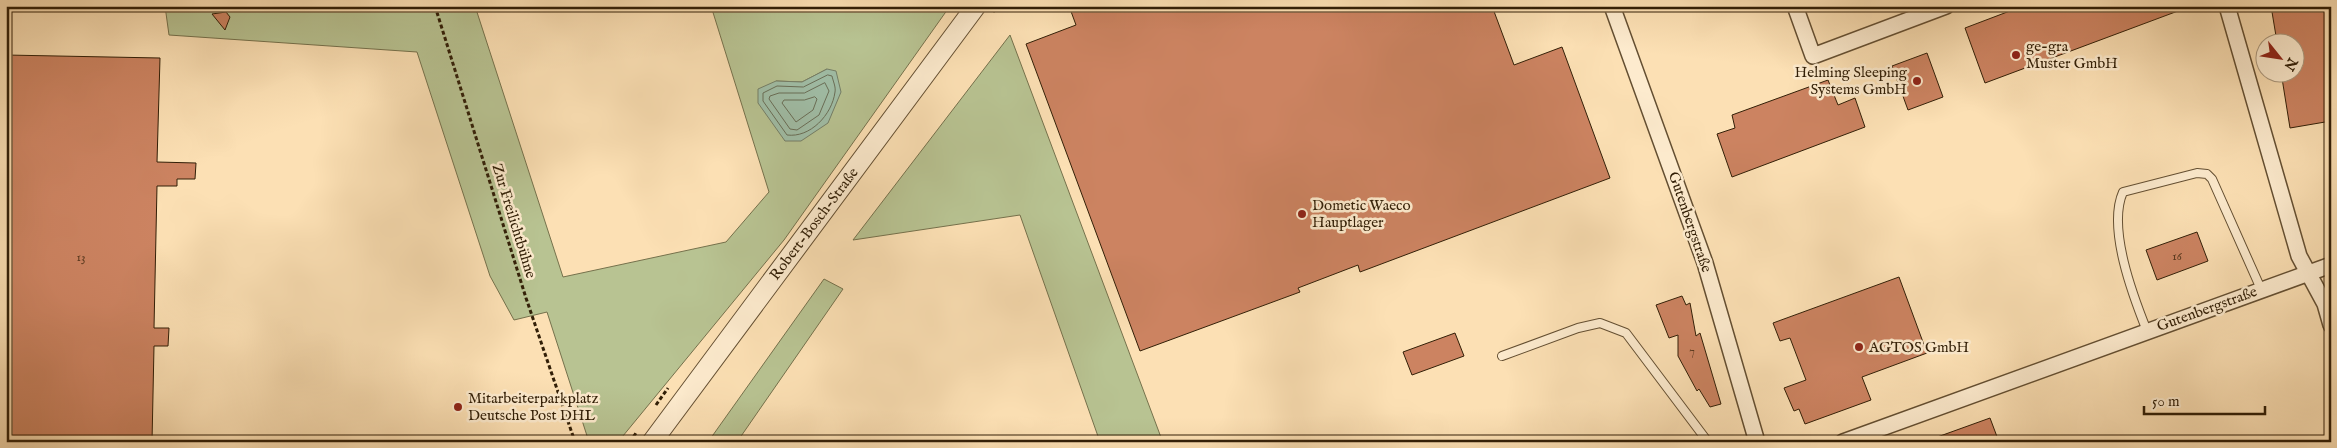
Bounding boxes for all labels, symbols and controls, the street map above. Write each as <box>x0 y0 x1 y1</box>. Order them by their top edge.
north arrow <box>2254 32 2304 82</box>
place label: ge-gra Muster GmbH <box>2026 37 2118 73</box>
marker: ge-gra Muster GmbH <box>2010 49 2022 61</box>
text: N <box>2280 53 2302 74</box>
place label: Helming Sleeping Systems GmbH <box>1795 63 1908 99</box>
marker: Helming Sleeping Systems GmbH <box>1911 75 1923 87</box>
street label: Zur Freilichtbühne <box>488 161 541 281</box>
street label: Robert-Bosch-Straße <box>765 164 863 284</box>
street label: Gutenbergstraße <box>1664 169 1716 275</box>
place label: Dometic Waeco Hauptlager <box>1312 196 1411 232</box>
marker: Dometic Waeco Hauptlager <box>1296 208 1308 220</box>
house number: 16 <box>2172 249 2183 264</box>
house number: 13 <box>77 250 85 265</box>
street label: Gutenbergstraße <box>2154 282 2260 336</box>
place label: AGTOS GmbH <box>1868 338 1969 357</box>
marker: AGTOS GmbH <box>1853 341 1865 353</box>
house number: 7 <box>1689 344 1695 359</box>
scale bar <box>2144 383 2266 415</box>
place label: Mitarbeiterparkplatz Deutsche Post DHL <box>468 389 599 425</box>
text: 50 m <box>2152 392 2180 411</box>
marker: Mitarbeiterparkplatz Deutsche Post DHL <box>452 401 464 413</box>

